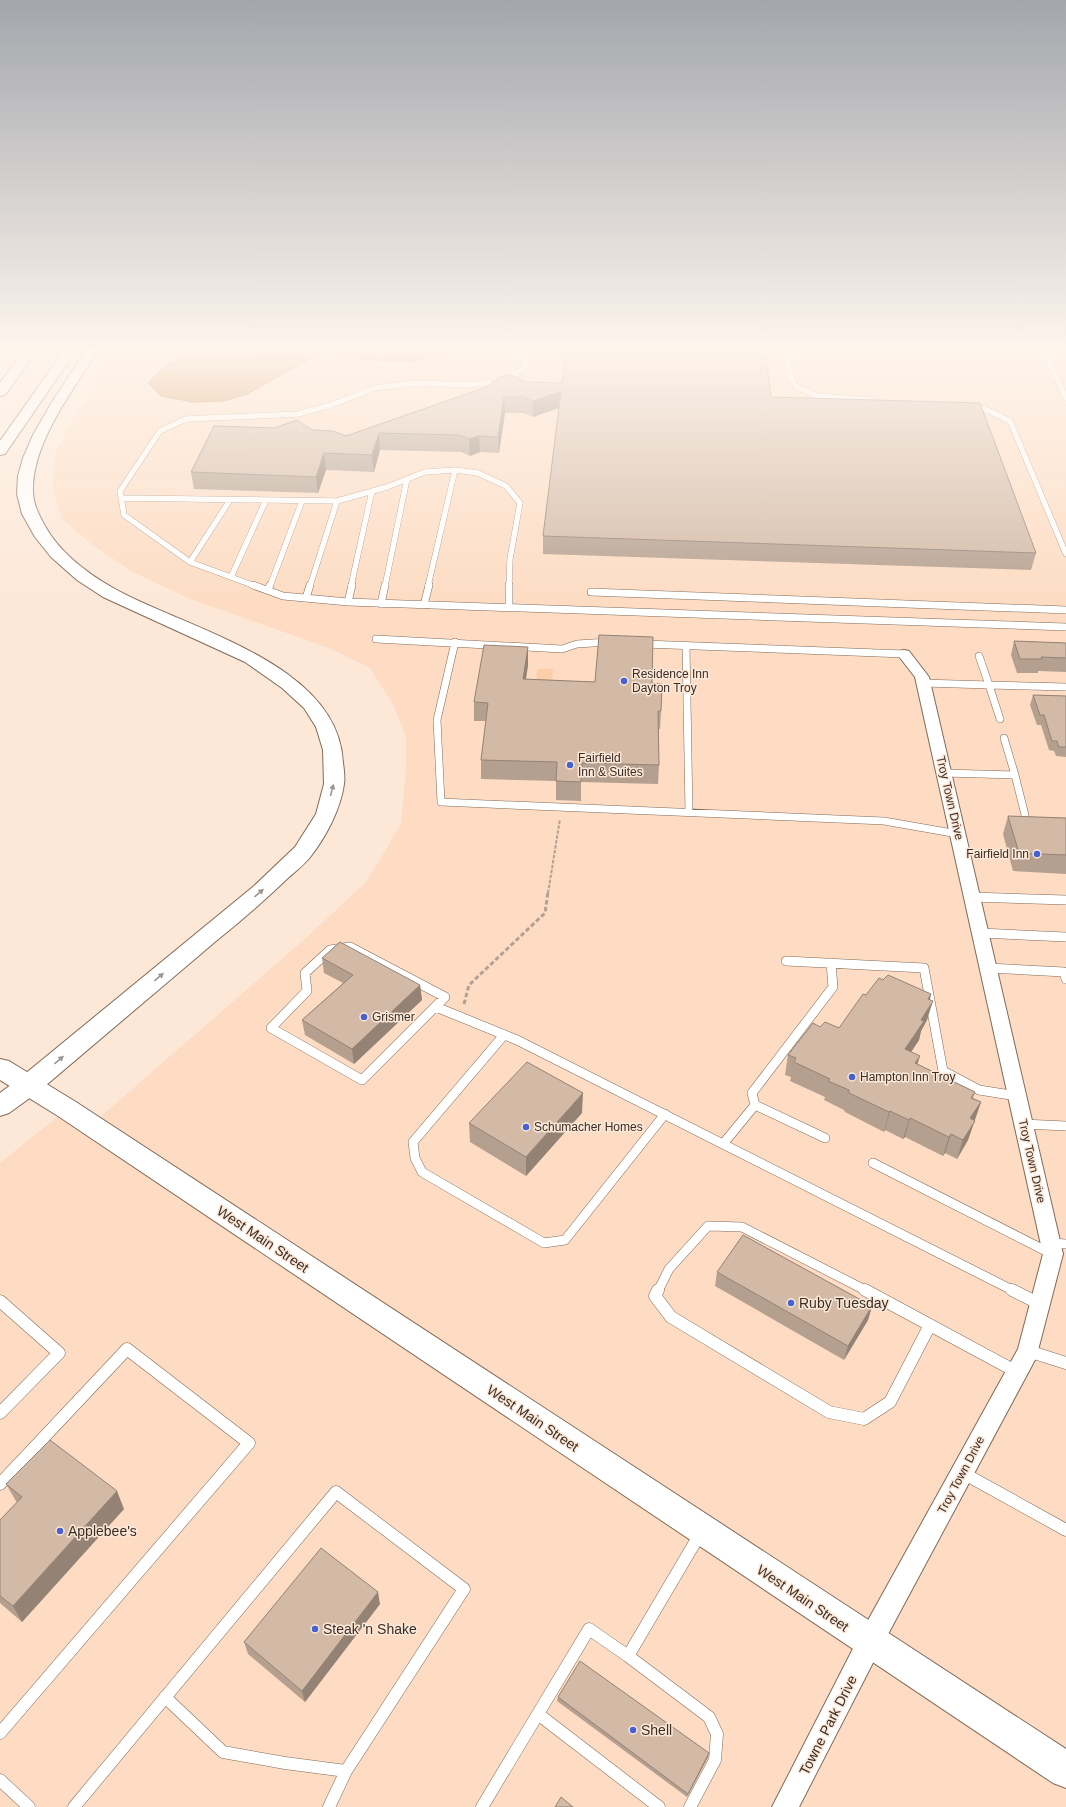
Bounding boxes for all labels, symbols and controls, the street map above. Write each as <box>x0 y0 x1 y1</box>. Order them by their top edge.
place label: Residence Inn Dayton Troy <box>632 667 709 695</box>
marker: Residence Inn Dayton Troy <box>619 676 629 686</box>
place label: Fairfield Inn & Suites <box>578 751 643 779</box>
street label: Troy Town Drive <box>934 755 967 842</box>
marker: Fairfield Inn & Suites <box>565 760 575 770</box>
one-way arrow <box>330 784 336 796</box>
place label: Fairfield Inn <box>966 847 1029 861</box>
marker: Fairfield Inn <box>1032 849 1042 859</box>
one-way arrow <box>254 889 264 898</box>
one-way arrow <box>154 972 165 981</box>
place label: Grismer <box>372 1010 415 1024</box>
marker: Grismer <box>359 1012 369 1022</box>
one-way arrow <box>54 1056 65 1064</box>
place label: Hampton Inn Troy <box>860 1070 955 1084</box>
marker: Hampton Inn Troy <box>847 1072 857 1082</box>
street label: Troy Town Drive <box>1016 1118 1049 1205</box>
place label: Schumacher Homes <box>534 1120 643 1134</box>
marker: Schumacher Homes <box>521 1122 531 1132</box>
street label: West Main Street <box>214 1202 312 1276</box>
place label: Ruby Tuesday <box>799 1295 889 1311</box>
marker: Ruby Tuesday <box>786 1298 796 1308</box>
street label: West Main Street <box>484 1381 582 1455</box>
street label: Troy Town Drive <box>935 1433 988 1516</box>
place label: Applebee's <box>68 1523 137 1539</box>
marker: Applebee's <box>55 1526 65 1536</box>
street label: West Main Street <box>754 1561 852 1635</box>
place label: Steak 'n Shake <box>323 1621 417 1637</box>
marker: Steak 'n Shake <box>310 1624 320 1634</box>
street label: Towne Park Drive <box>796 1672 860 1778</box>
place label: Shell <box>641 1722 672 1738</box>
marker: Shell <box>628 1725 638 1735</box>

